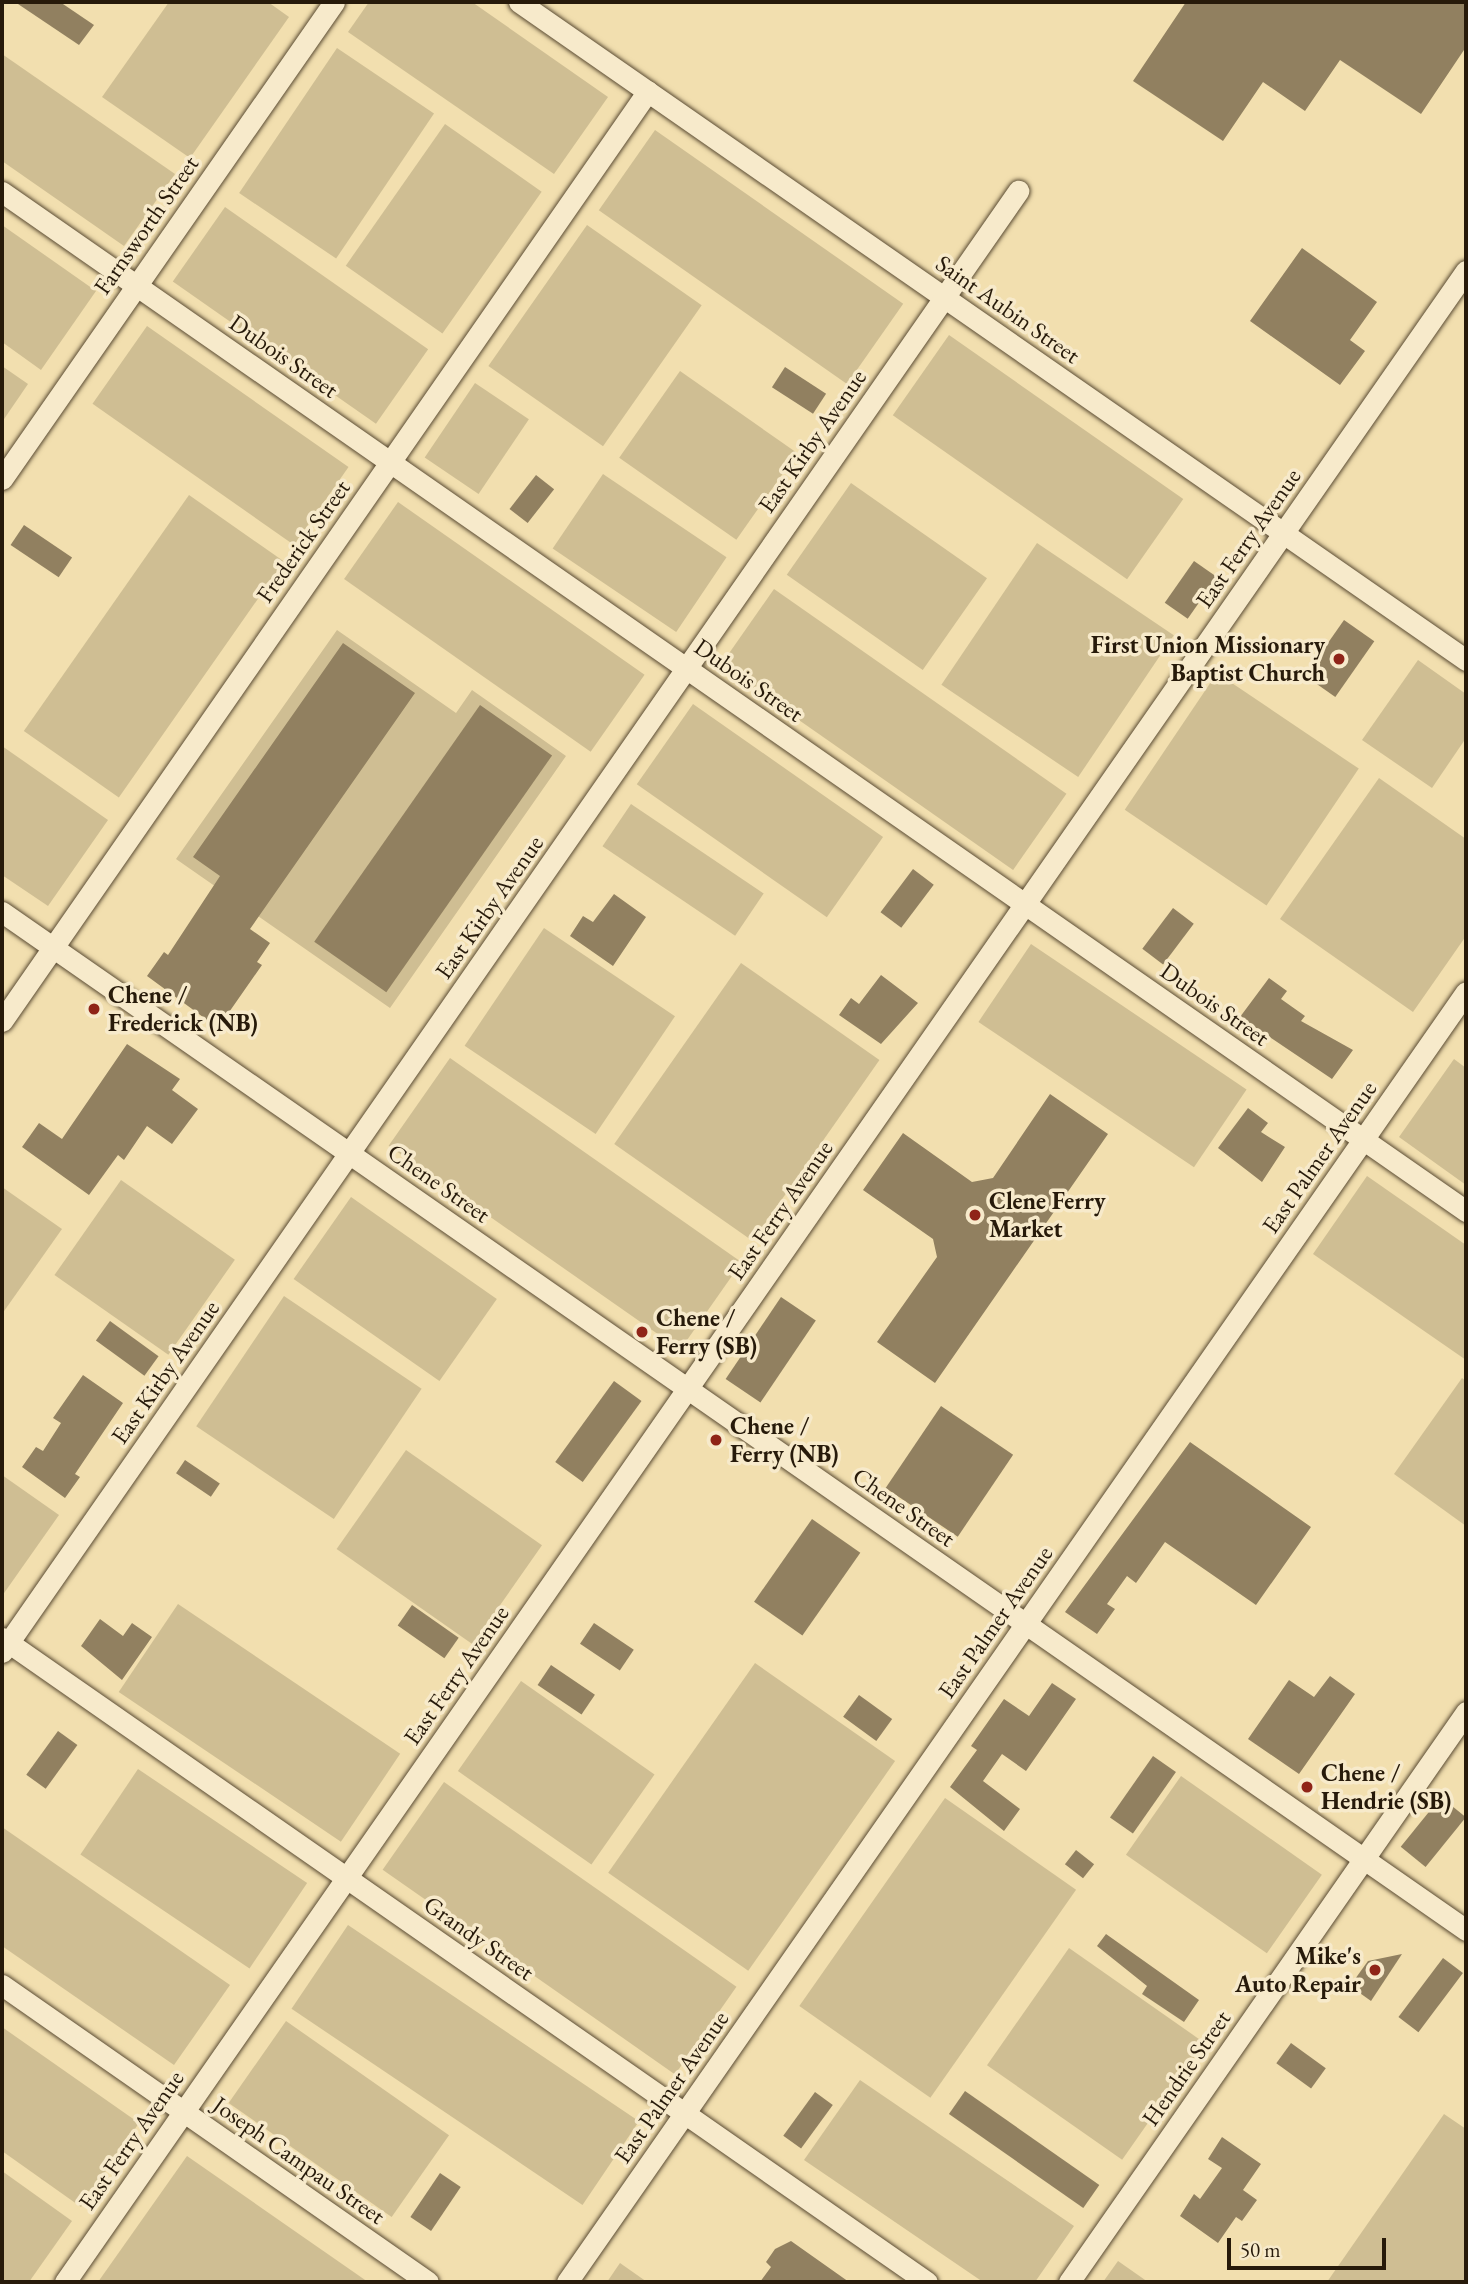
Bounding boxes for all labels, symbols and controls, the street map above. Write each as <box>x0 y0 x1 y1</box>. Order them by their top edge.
street label: Farnsworth Street <box>88 150 204 300</box>
street label: Saint Aubin Street <box>930 249 1086 369</box>
street label: Dubois Street <box>224 308 344 404</box>
street label: East Kirby Avenue <box>752 364 872 518</box>
street label: East Ferry Avenue <box>1189 463 1307 613</box>
street label: Frederick Street <box>250 474 356 608</box>
place label: First Union Missionary Baptist Church <box>1091 631 1325 687</box>
street label: Dubois Street <box>689 632 809 728</box>
marker: First Union Missionary Baptist Church <box>1331 651 1347 667</box>
street label: East Kirby Avenue <box>429 830 549 984</box>
street label: Dubois Street <box>1155 956 1275 1052</box>
place label: Chene / Frederick (NB) <box>108 981 258 1037</box>
marker: Chene / Frederick (NB) <box>86 1001 102 1017</box>
street label: East Palmer Avenue <box>1256 1075 1382 1239</box>
street label: East Ferry Avenue <box>721 1135 839 1285</box>
street label: Chene Street <box>382 1137 496 1229</box>
place label: Clene Ferry Market <box>989 1187 1106 1243</box>
marker: Clene Ferry Market <box>967 1207 983 1223</box>
street label: East Kirby Avenue <box>105 1295 225 1449</box>
place label: Chene / Ferry (SB) <box>656 1304 757 1360</box>
marker: Chene / Ferry (SB) <box>634 1324 650 1340</box>
place label: Chene / Ferry (NB) <box>730 1412 839 1468</box>
marker: Chene / Ferry (NB) <box>708 1432 724 1448</box>
street label: Chene Street <box>847 1461 961 1553</box>
street label: East Palmer Avenue <box>932 1540 1058 1704</box>
street label: East Ferry Avenue <box>397 1600 515 1750</box>
place label: Chene / Hendrie (SB) <box>1321 1759 1451 1815</box>
marker: Chene / Hendrie (SB) <box>1299 1779 1315 1795</box>
street label: Grandy Street <box>418 1890 540 1986</box>
place label: Mike's Auto Repair <box>1235 1942 1361 1998</box>
marker: Mike's Auto Repair <box>1367 1962 1383 1978</box>
street label: East Palmer Avenue <box>608 2005 734 2169</box>
street label: Hendrie Street <box>1136 2005 1236 2131</box>
street label: East Ferry Avenue <box>72 2065 190 2215</box>
street label: Joseph Campau Street <box>207 2090 391 2230</box>
scale bar <box>1230 2224 1389 2268</box>
text: 50 m <box>1240 2236 1281 2263</box>

